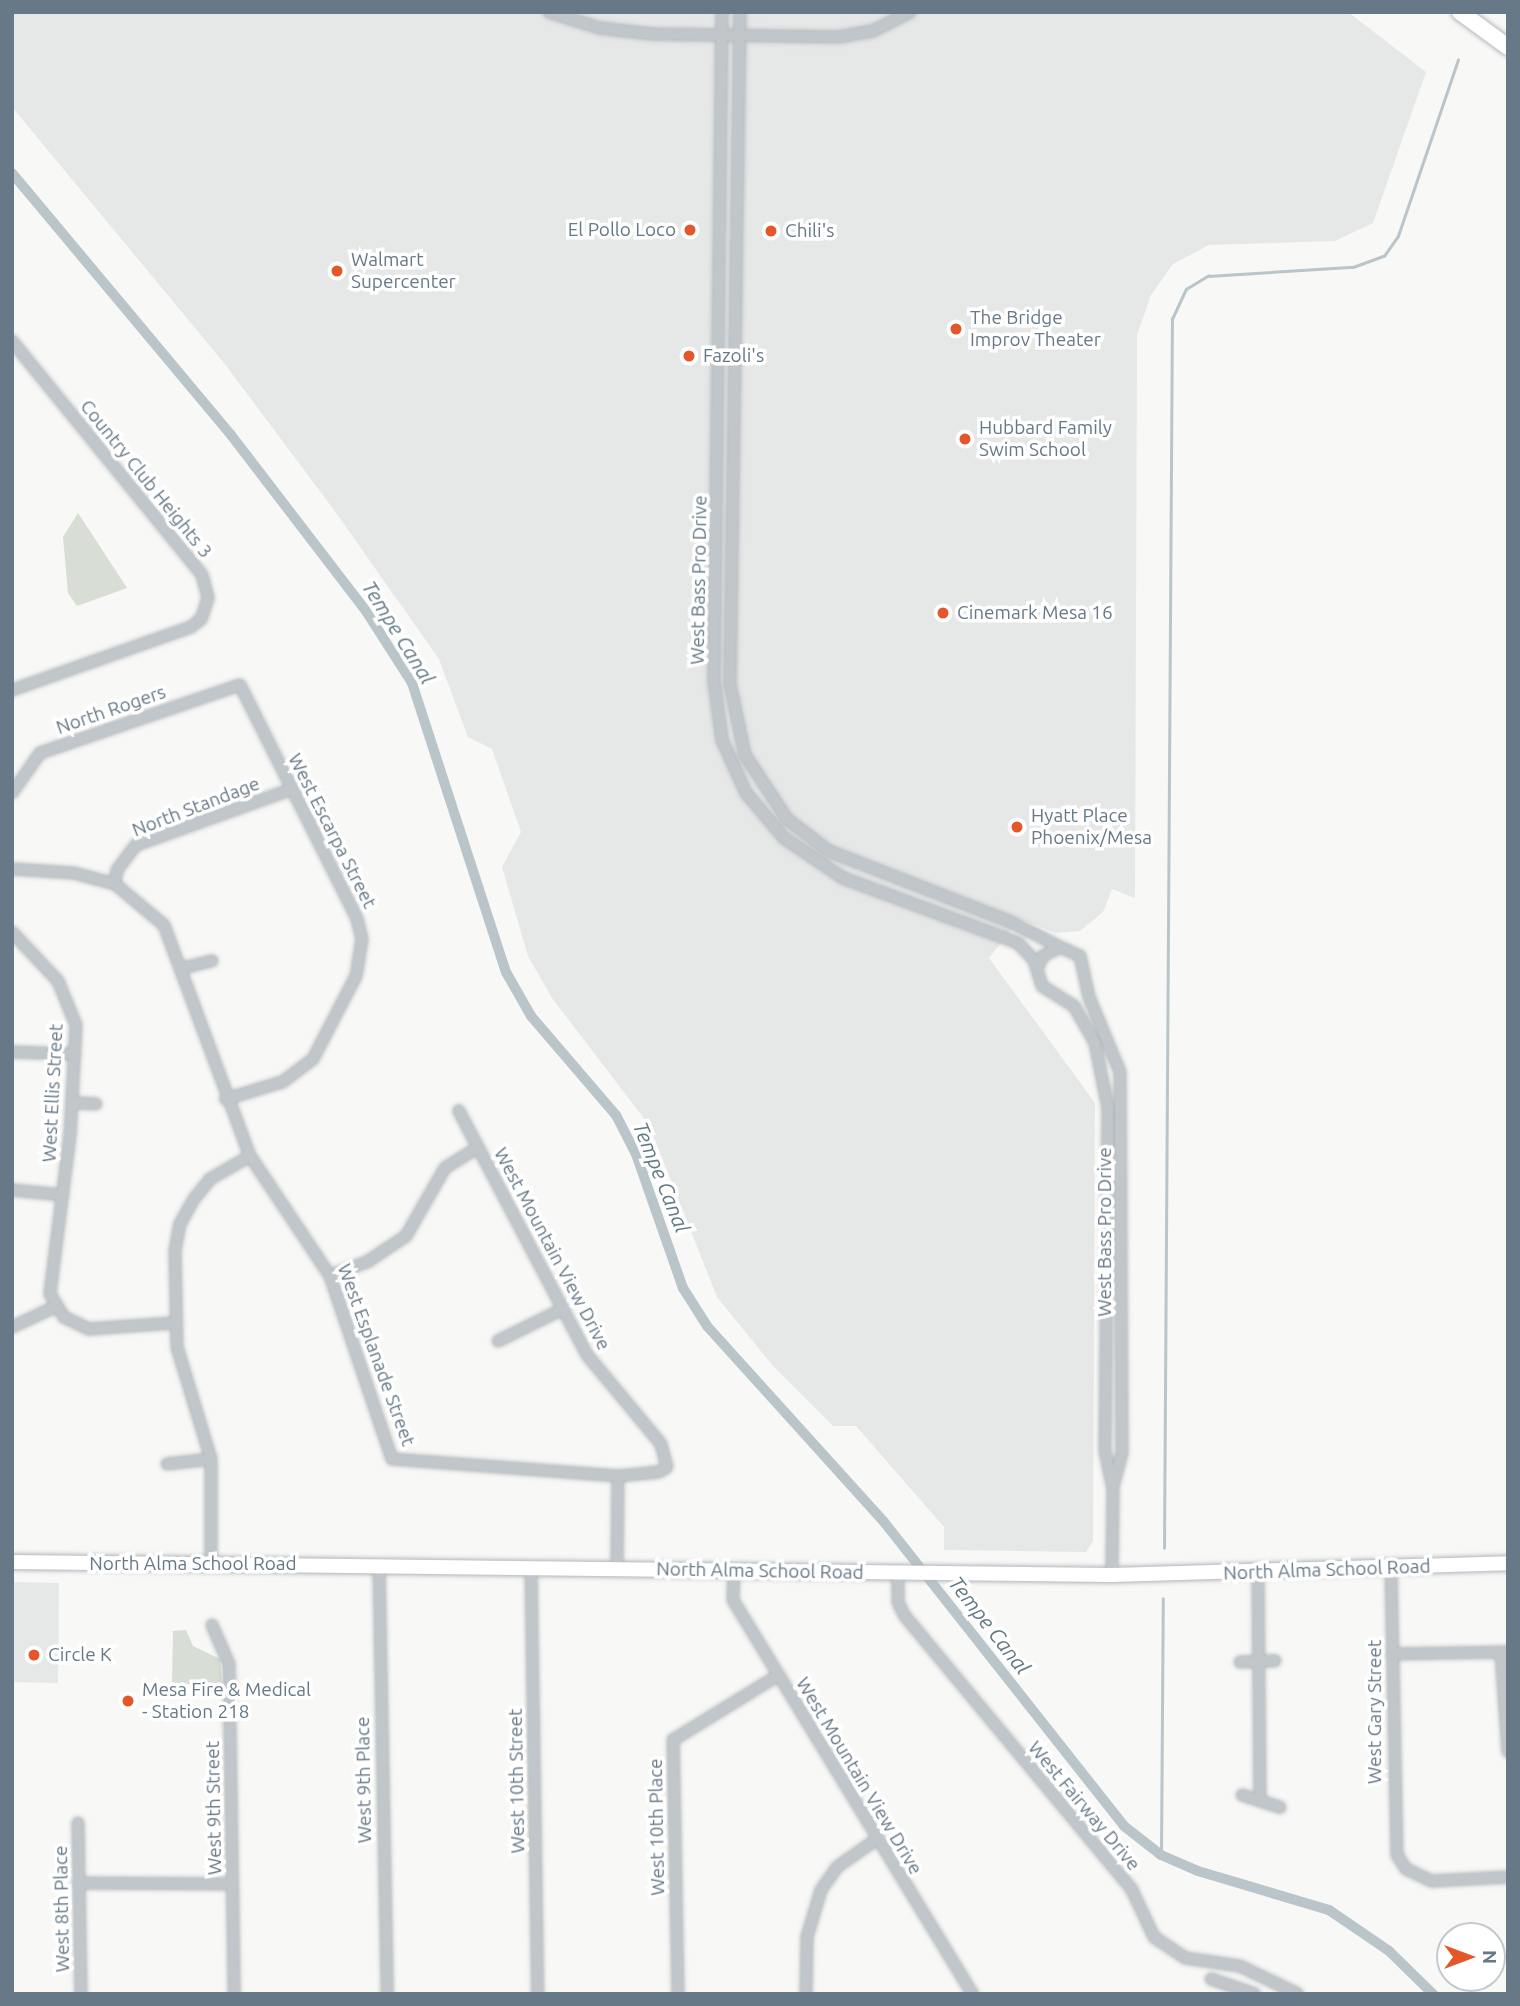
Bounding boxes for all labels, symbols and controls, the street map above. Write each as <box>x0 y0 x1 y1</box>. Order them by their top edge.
place label: El Pollo Loco <box>568 219 676 241</box>
place label: Chili's <box>785 220 835 242</box>
marker: El Pollo Loco <box>682 222 698 238</box>
marker: Chili's <box>763 223 779 239</box>
place label: Walmart Supercenter <box>351 249 456 293</box>
marker: Walmart Supercenter <box>329 263 345 279</box>
place label: The Bridge Improv Theater <box>970 307 1101 351</box>
marker: The Bridge Improv Theater <box>948 321 964 337</box>
place label: Fazoli's <box>703 345 764 367</box>
marker: Fazoli's <box>681 348 697 364</box>
street label: Country Club Heights 3 <box>75 395 217 563</box>
place label: Hubbard Family Swim School <box>979 417 1112 461</box>
marker: Hubbard Family Swim School <box>957 431 973 447</box>
street label: West Bass Pro Drive <box>686 495 712 665</box>
water label: Tempe Canal <box>357 575 441 689</box>
place label: Cinemark Mesa 16 <box>957 602 1113 624</box>
marker: Cinemark Mesa 16 <box>935 605 951 621</box>
street label: North Rogers <box>53 681 169 739</box>
street label: West Escarpa Street <box>283 750 381 912</box>
street label: North Standage <box>129 772 263 842</box>
place label: Hyatt Place Phoenix/Mesa <box>1031 805 1152 849</box>
marker: Hyatt Place Phoenix/Mesa <box>1009 819 1025 835</box>
street label: West Ellis Street <box>38 1023 68 1163</box>
water label: Tempe Canal <box>628 1118 696 1236</box>
street label: West Mountain View Drive <box>489 1144 615 1354</box>
street label: West Bass Pro Drive <box>1094 1147 1116 1317</box>
street label: West Esplanade Street <box>332 1261 420 1449</box>
street label: North Alma School Road <box>89 1553 297 1575</box>
street label: North Alma School Road <box>1223 1555 1431 1585</box>
street label: North Alma School Road <box>656 1558 864 1584</box>
water label: Tempe Canal <box>944 1571 1036 1679</box>
street label: West Gary Street <box>1364 1640 1386 1784</box>
place label: Circle K <box>48 1644 112 1666</box>
marker: Circle K <box>26 1647 42 1663</box>
street label: West Mountain View Drive <box>791 1673 927 1879</box>
place label: Mesa Fire & Medical - Station 218 <box>142 1679 311 1723</box>
marker: Mesa Fire & Medical - Station 218 <box>120 1693 136 1709</box>
street label: West 10th Street <box>504 1708 530 1854</box>
street label: West 9th Place <box>351 1716 377 1844</box>
street label: West Fairway Drive <box>1023 1737 1145 1875</box>
street label: West 9th Street <box>201 1741 227 1875</box>
street label: West 10th Place <box>644 1758 670 1896</box>
street label: West 8th Place <box>49 1845 75 1973</box>
north arrow <box>1436 1922 1506 1992</box>
text: N <box>1479 1950 1501 1964</box>

